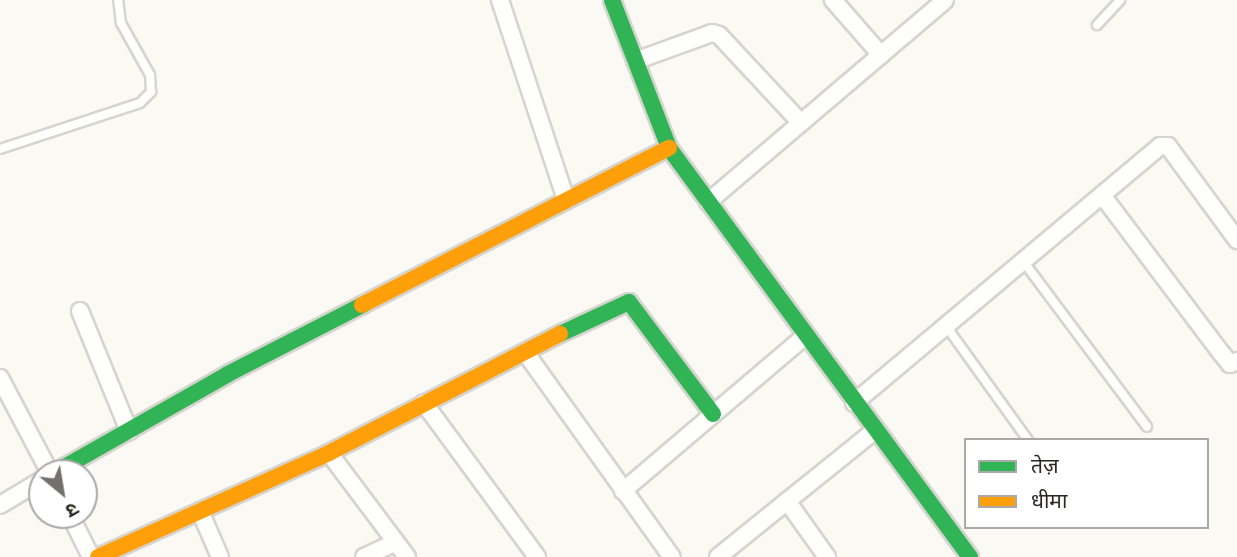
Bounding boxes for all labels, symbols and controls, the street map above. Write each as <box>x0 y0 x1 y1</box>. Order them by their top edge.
legend <box>964 438 1209 529</box>
text: तेज़ <box>1031 452 1059 478</box>
north arrow <box>28 459 98 529</box>
text: धीमा <box>1031 487 1067 513</box>
text: उ <box>62 497 83 524</box>

